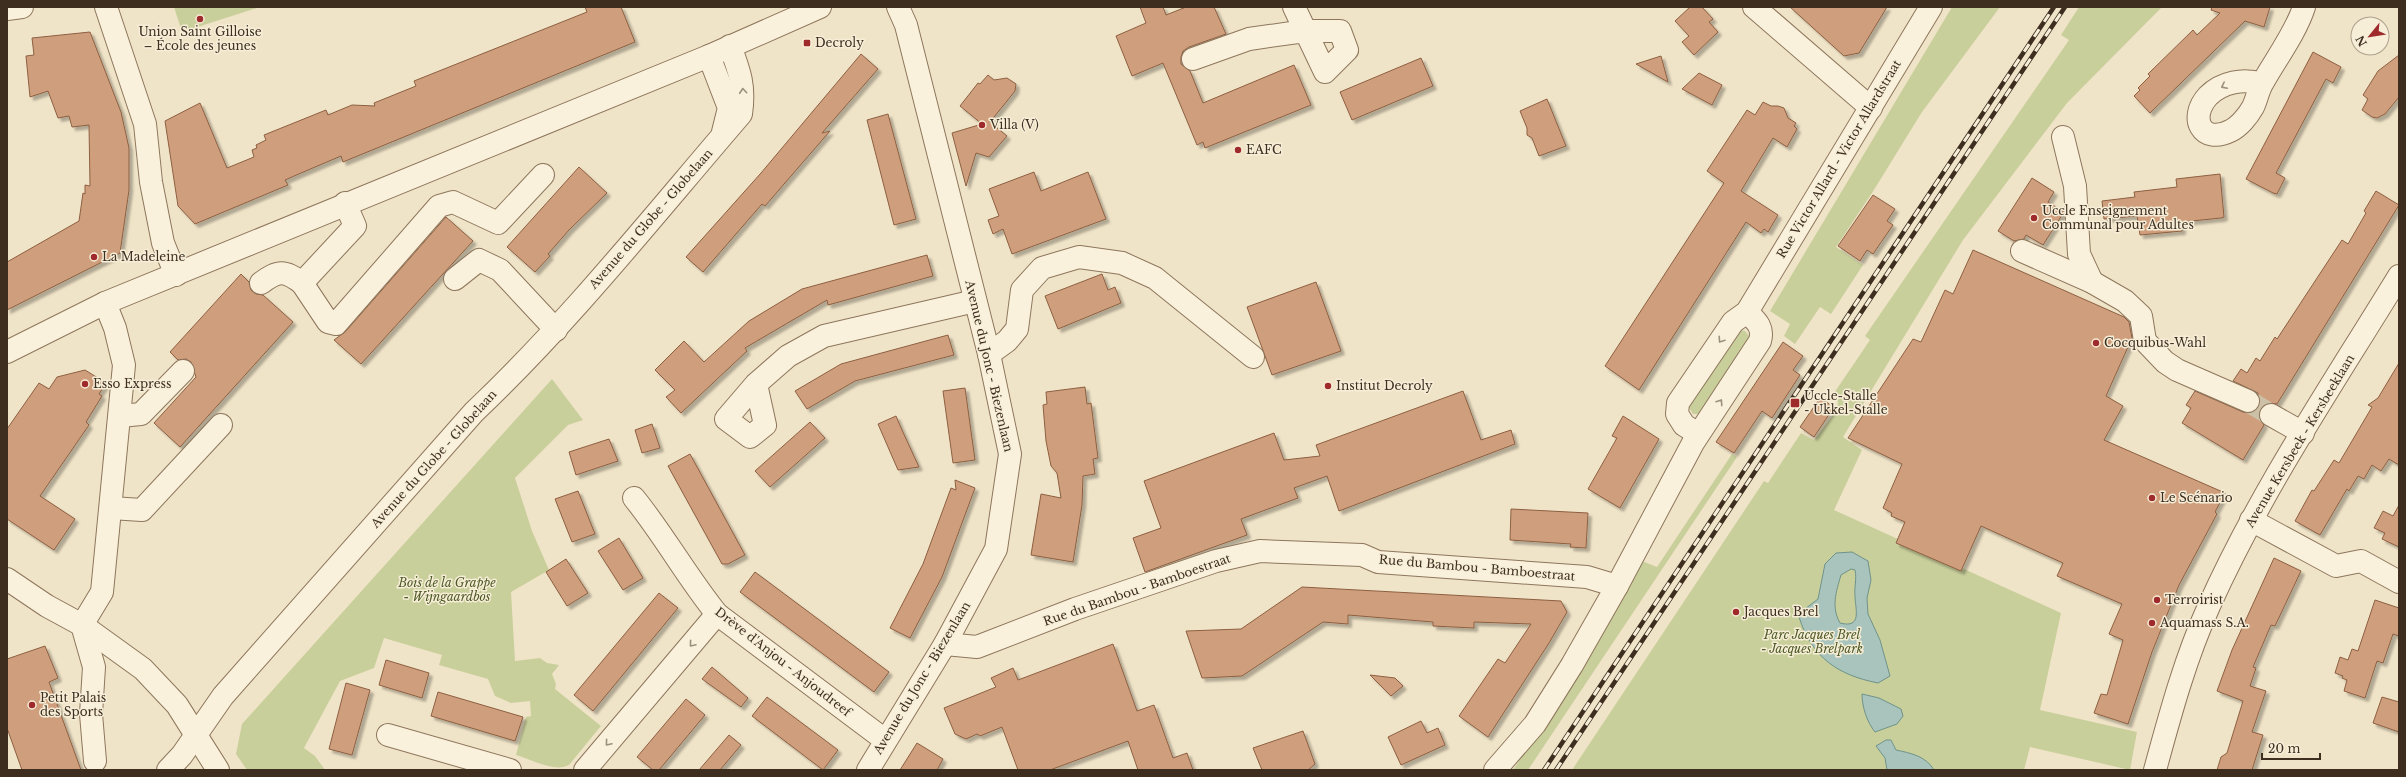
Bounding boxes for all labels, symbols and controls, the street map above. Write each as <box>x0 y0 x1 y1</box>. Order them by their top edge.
marker: Union Saint Gilloise – École des jeunes <box>195 14 205 24</box>
north arrow <box>2350 16 2390 56</box>
place label: Union Saint Gilloise – École des jeunes <box>138 24 262 53</box>
text: N <box>2352 32 2370 49</box>
place label: Decroly <box>815 35 864 50</box>
marker: Decroly <box>802 38 812 48</box>
street label: Rue Victor Allard - Victor Allardstraat <box>1773 56 1904 261</box>
one-way arrow <box>2221 82 2228 89</box>
one-way arrow <box>739 88 748 94</box>
place label: Villa (V) <box>989 117 1039 132</box>
marker: Villa (V) <box>977 120 987 130</box>
place label: EAFC <box>1246 142 1282 157</box>
marker: EAFC <box>1233 145 1243 155</box>
street label: Avenue du Globe - Globelaan <box>585 146 715 292</box>
place label: Uccle Enseignement Communal pour Adultes <box>2042 203 2194 232</box>
marker: Uccle Enseignement Communal pour Adultes <box>2029 213 2039 223</box>
place label: La Madeleine <box>102 249 186 264</box>
marker: La Madeleine <box>89 252 99 262</box>
street label: Avenue du Jonc - Biezenlaan <box>962 278 1017 453</box>
place label: Cocquibus-Wahl <box>2104 335 2206 350</box>
one-way arrow <box>1718 336 1725 343</box>
marker: Cocquibus-Wahl <box>2091 338 2101 348</box>
street label: Avenue Kersbeek - Kersbeeklaan <box>2241 352 2357 531</box>
place label: Esso Express <box>93 376 171 391</box>
place label: Institut Decroly <box>1336 378 1433 393</box>
marker: Esso Express <box>80 379 90 389</box>
marker: Institut Decroly <box>1323 381 1333 391</box>
street label: Avenue du Globe - Globelaan <box>367 387 500 531</box>
place label: Uccle-Stalle - Ukkel-Stalle <box>1804 388 1888 417</box>
marker: Uccle-Stalle - Ukkel-Stalle <box>1789 397 1801 409</box>
one-way arrow <box>1715 399 1723 406</box>
place label: Le Scénario <box>2160 490 2233 505</box>
marker: Le Scénario <box>2147 493 2157 503</box>
street label: Rue du Bambou - Bamboestraat <box>1041 550 1233 629</box>
street label: Rue du Bambou - Bamboestraat <box>1378 551 1576 584</box>
park label: Bois de la Grappe - Wijngaardbos <box>397 575 496 604</box>
place label: Terroirist <box>2165 592 2224 607</box>
marker: Terroirist <box>2152 595 2162 605</box>
street label: Avenue du Jonc - Biezenlaan <box>869 599 973 758</box>
street label: Drève d'Anjou - Anjoudreef <box>712 604 856 721</box>
place label: Jacques Brel <box>1742 604 1819 619</box>
marker: Jacques Brel <box>1731 607 1741 617</box>
place label: Aquamass S.A. <box>2159 615 2249 630</box>
marker: Aquamass S.A. <box>2147 618 2157 628</box>
park label: Parc Jacques Brel - Jacques Brelpark <box>1761 627 1863 656</box>
one-way arrow <box>690 639 697 646</box>
place label: Petit Palais des Sports <box>40 690 106 719</box>
marker: Petit Palais des Sports <box>27 700 37 710</box>
scale bar <box>2262 735 2320 761</box>
one-way arrow <box>605 738 612 745</box>
text: 20 m <box>2268 741 2300 756</box>

